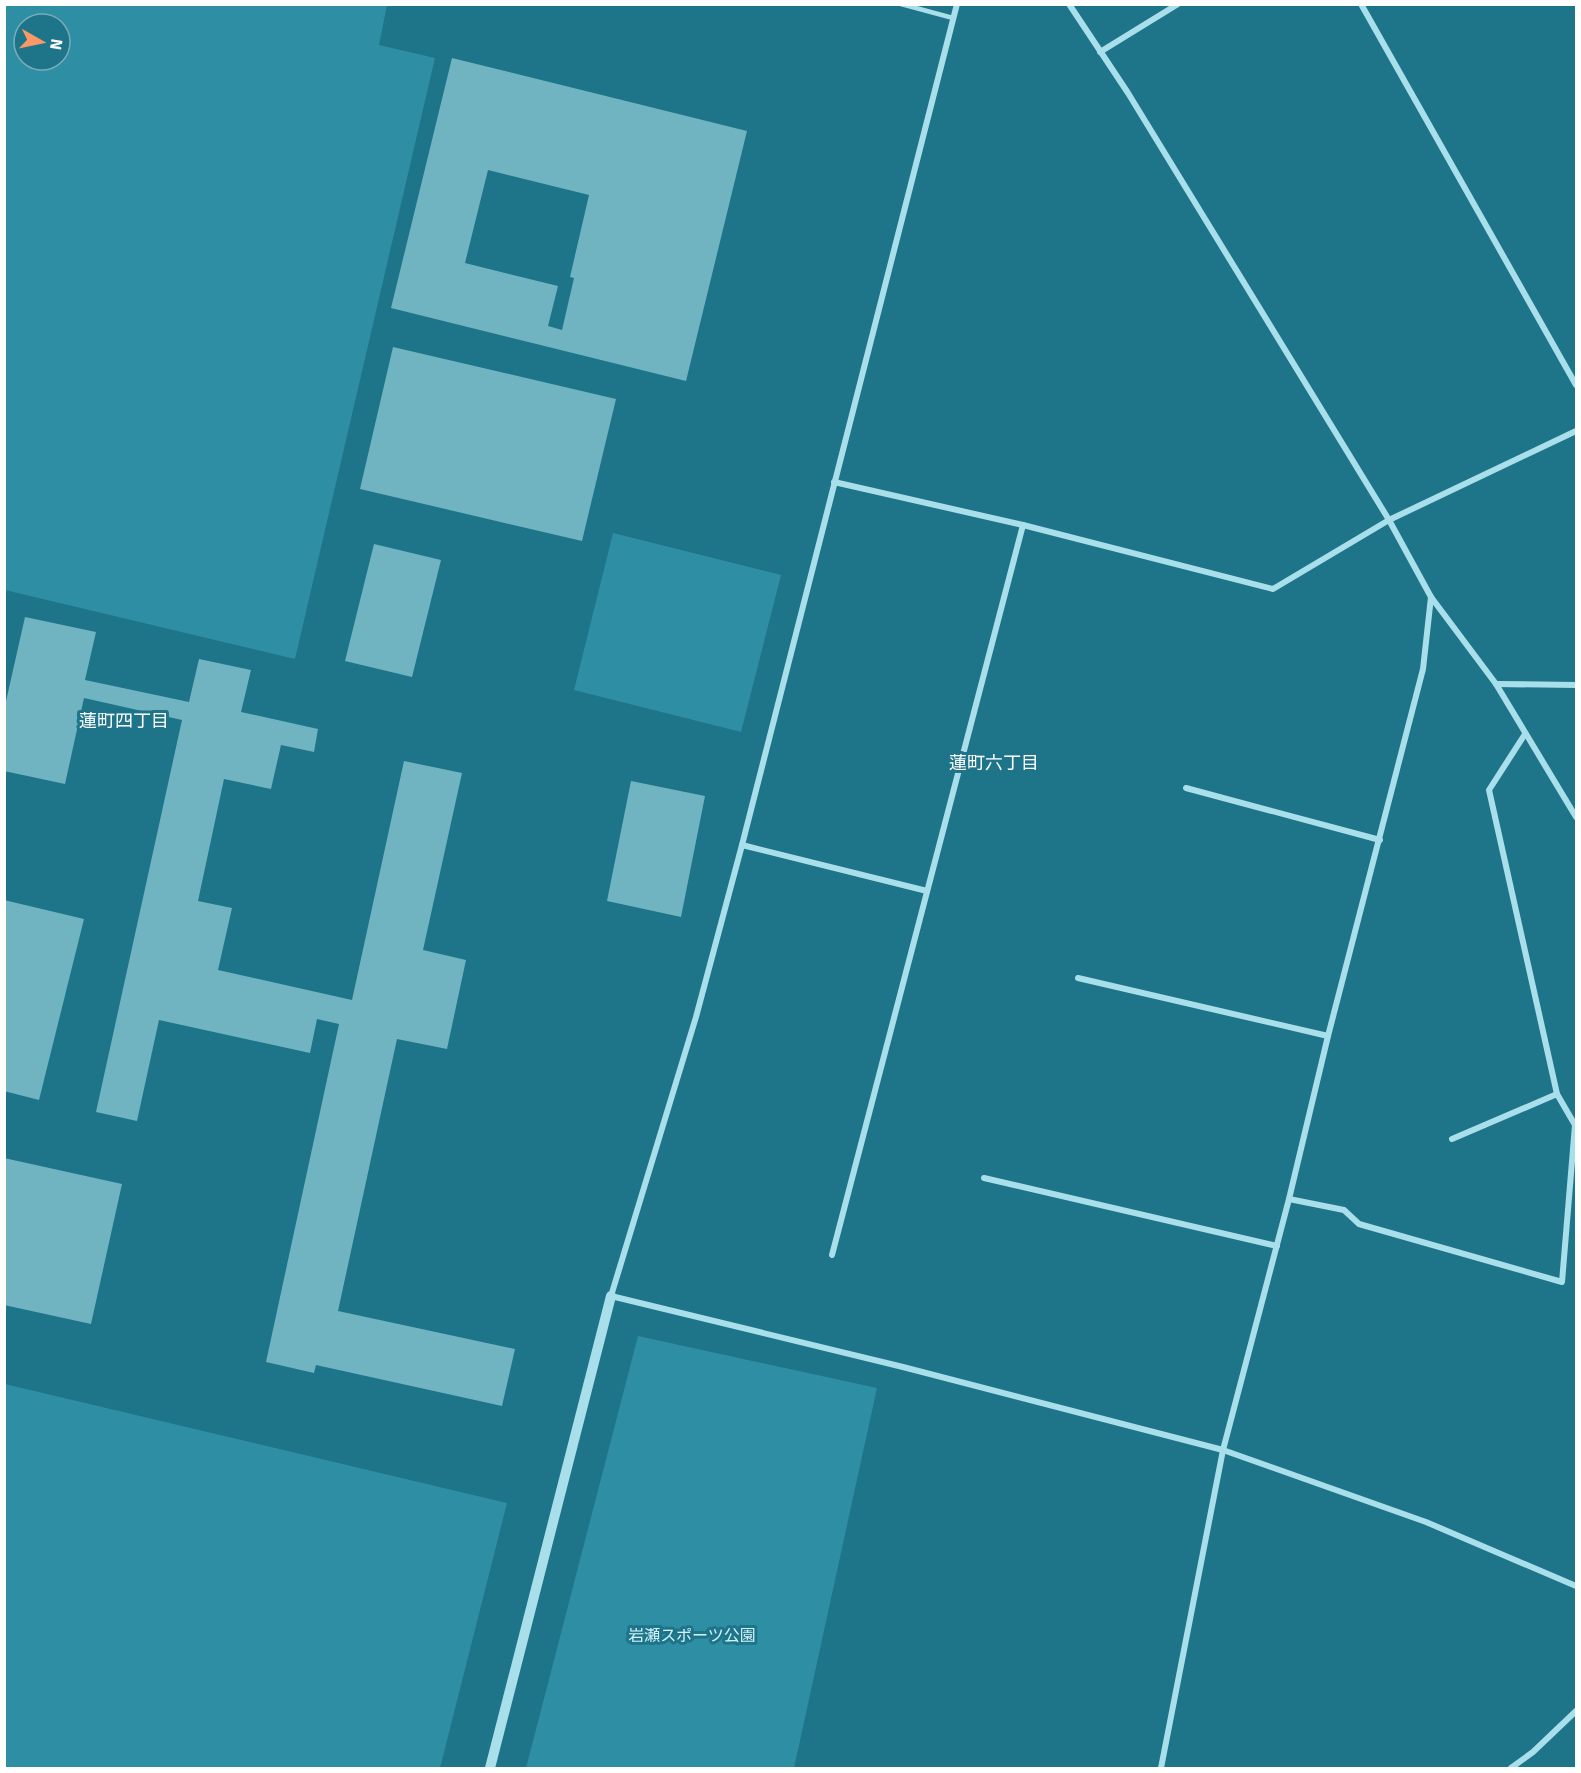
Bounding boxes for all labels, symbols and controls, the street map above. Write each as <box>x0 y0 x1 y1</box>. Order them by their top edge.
north arrow <box>12 12 72 72</box>
text: N <box>45 37 67 51</box>
district label: 蓮町四丁目 <box>79 710 169 732</box>
district label: 蓮町六丁目 <box>949 752 1039 774</box>
park label: 岩瀬スポーツ公園 <box>628 1626 756 1646</box>

